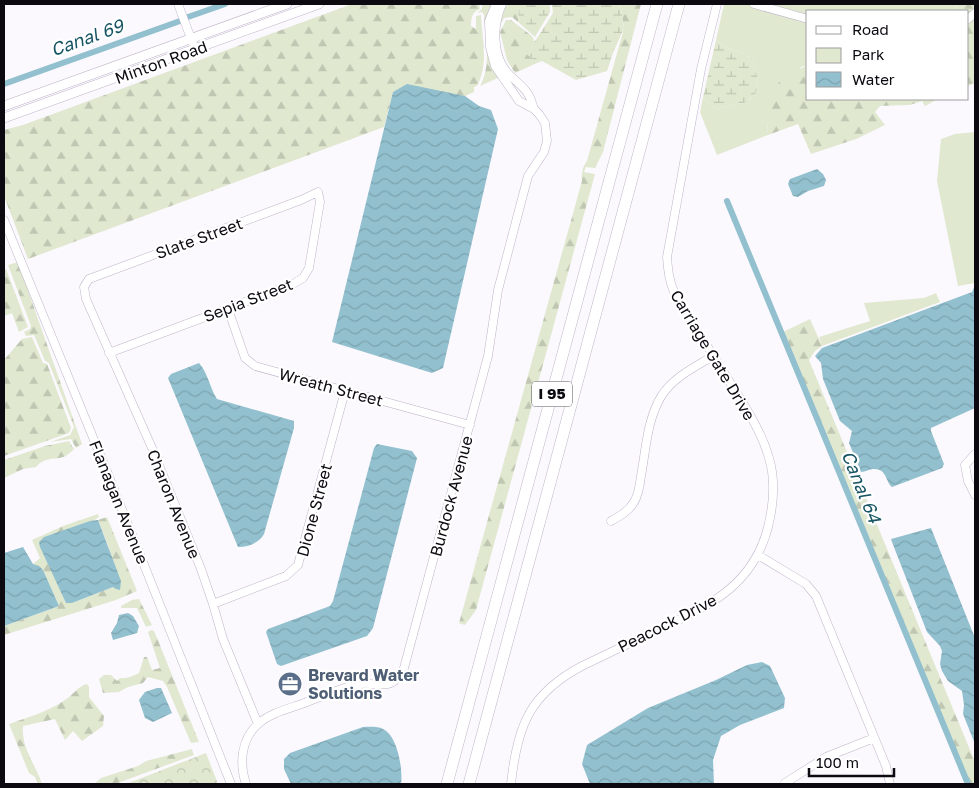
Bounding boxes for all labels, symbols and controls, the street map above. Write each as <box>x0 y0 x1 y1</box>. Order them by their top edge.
legend <box>806 10 969 100</box>
water label: Canal 69 <box>47 13 128 60</box>
text: Road <box>852 20 889 38</box>
street label: Minton Road <box>112 36 210 88</box>
text: Park <box>852 45 885 63</box>
text: Water <box>852 70 895 88</box>
street label: Slate Street <box>153 213 245 263</box>
street label: Sepia Street <box>201 274 295 326</box>
street label: Carriage Gate Drive <box>666 286 760 424</box>
street label: Wreath Street <box>277 364 385 410</box>
road number: I 95 <box>532 382 572 406</box>
street label: Burdock Avenue <box>425 433 477 559</box>
street label: Flanagan Avenue <box>85 437 153 567</box>
street label: Charon Avenue <box>143 447 205 561</box>
water label: Canal 64 <box>838 447 887 527</box>
street label: Dione Street <box>292 461 336 559</box>
street label: Peacock Drive <box>614 589 720 657</box>
place label: Brevard Water Solutions <box>308 665 419 703</box>
office icon: Brevard Water Solutions <box>277 671 303 697</box>
scale bar <box>809 746 894 778</box>
text: 100 m <box>816 753 859 771</box>

